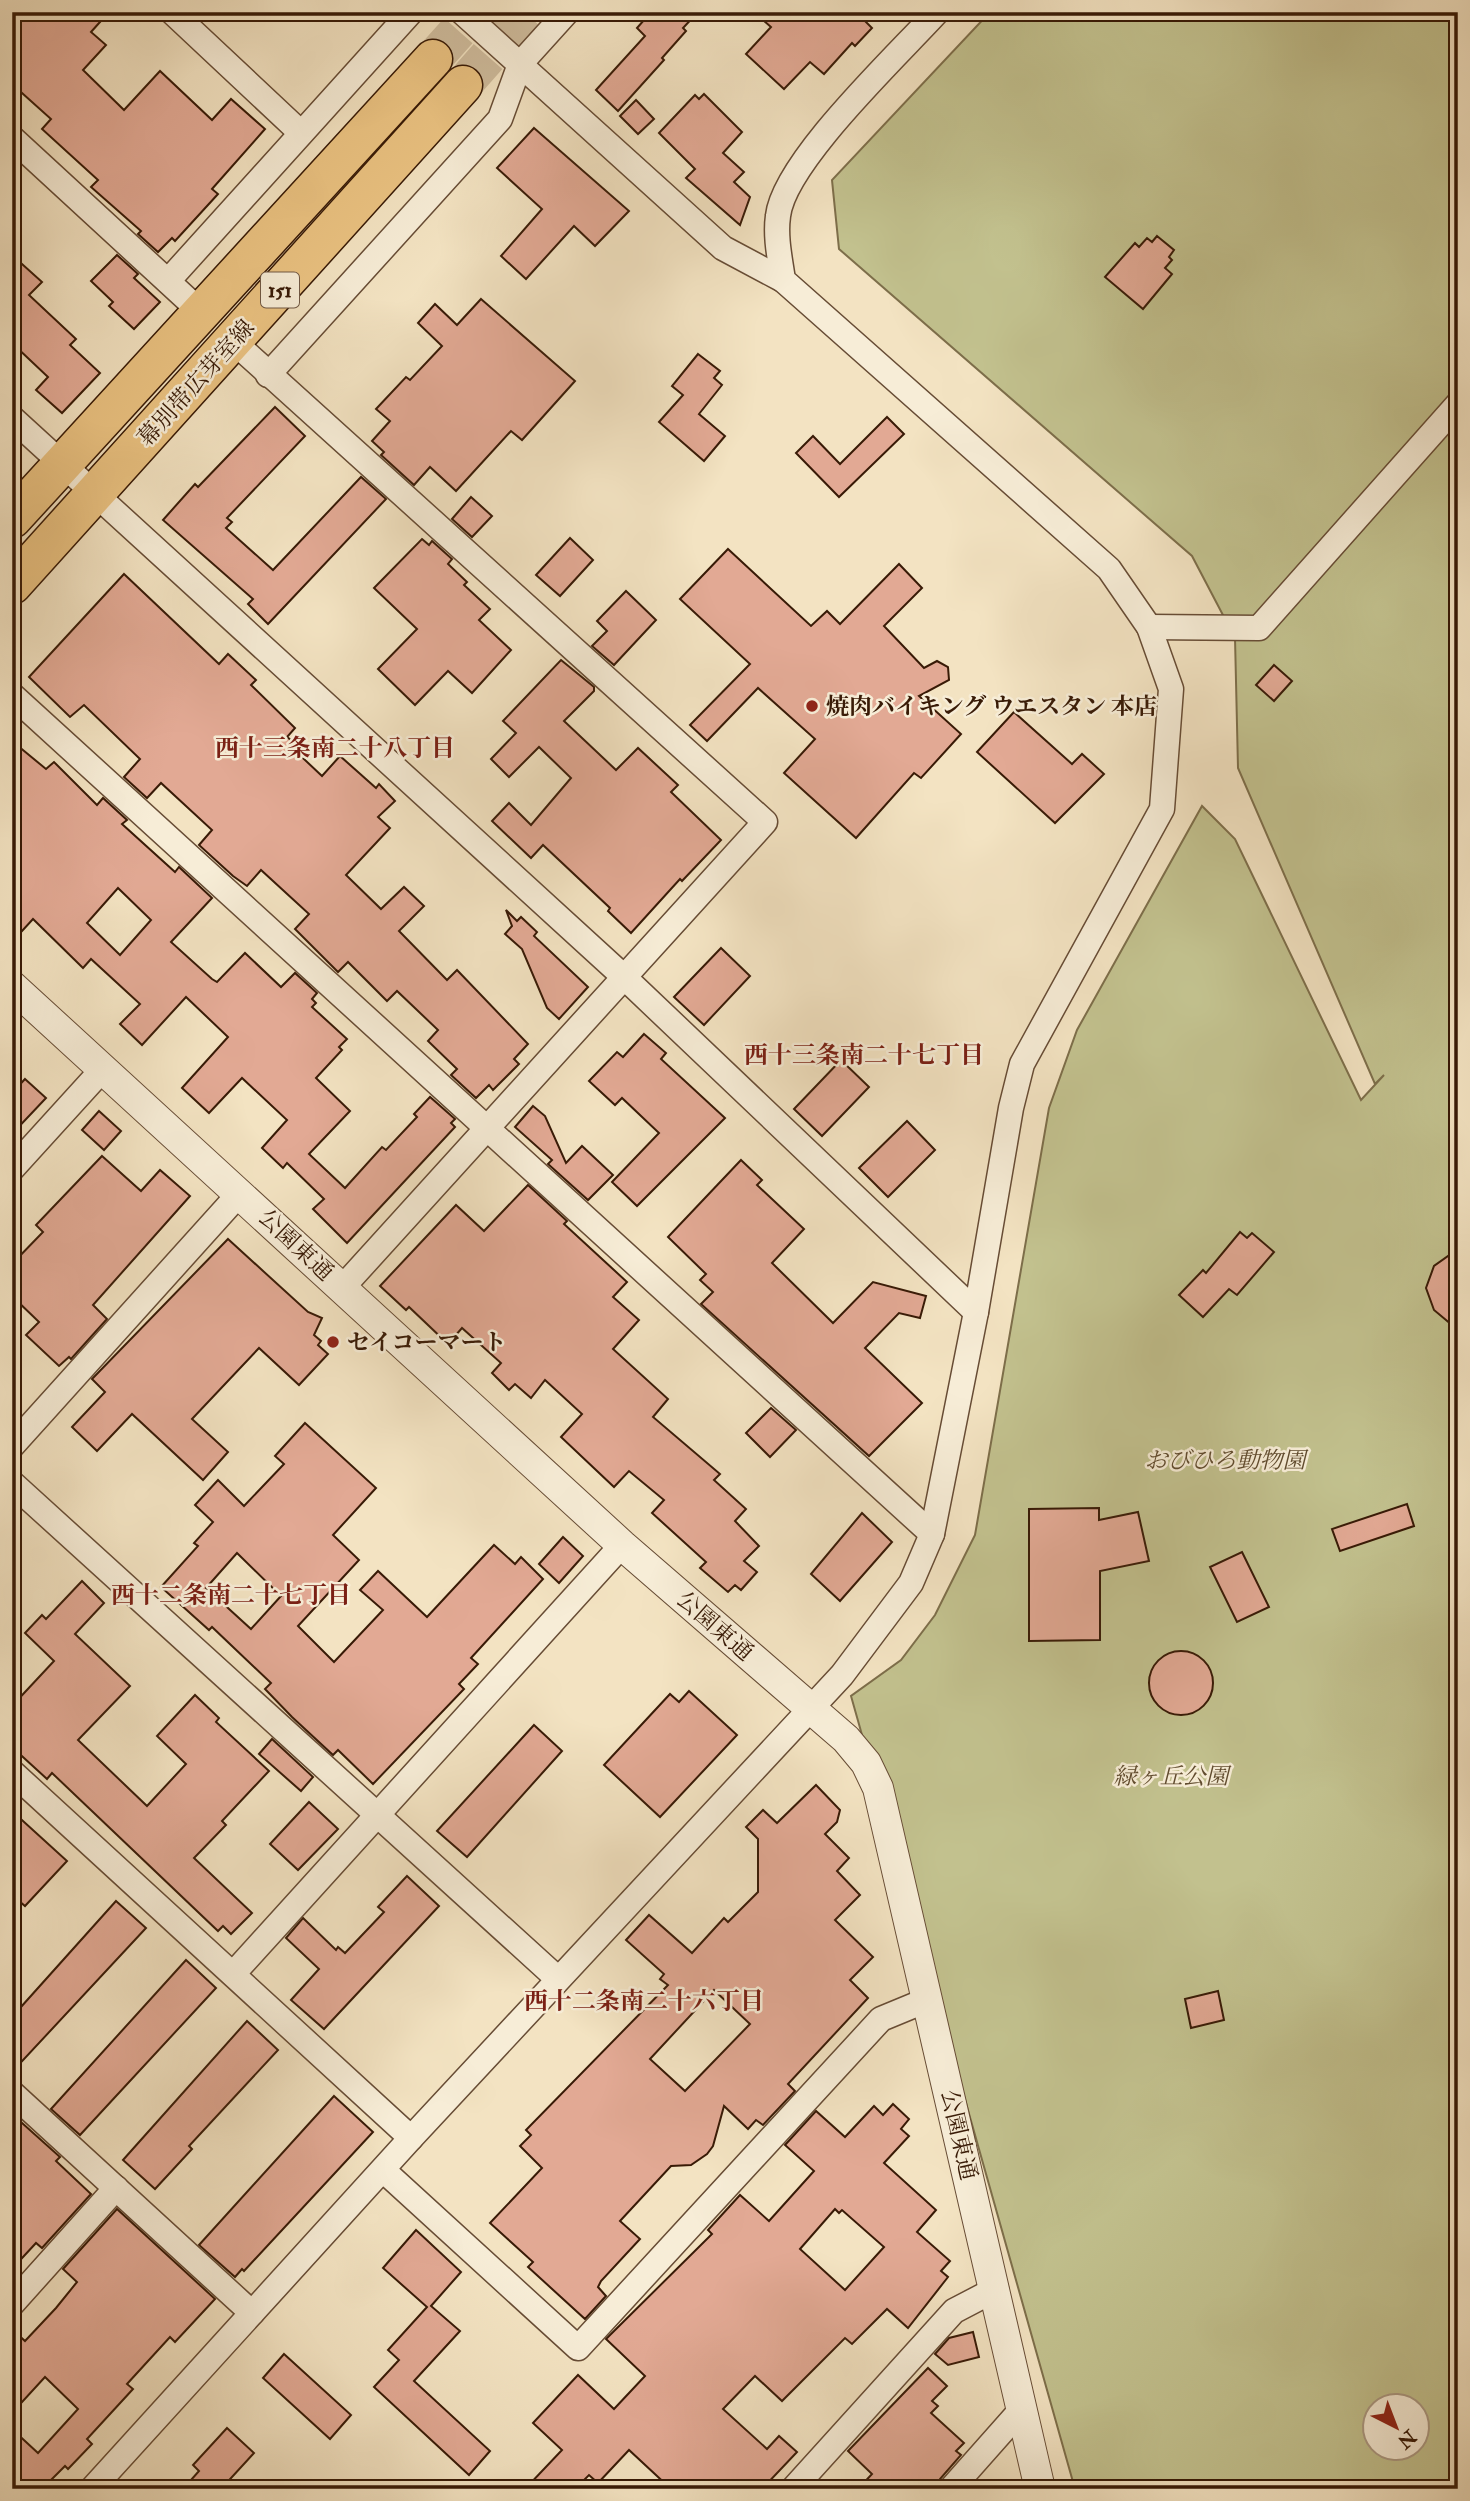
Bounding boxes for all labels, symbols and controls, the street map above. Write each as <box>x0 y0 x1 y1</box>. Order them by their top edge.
road number: 151 <box>261 272 299 308</box>
street label: 幕別帯広芽室線 <box>131 313 261 453</box>
place label: 焼肉バイキング ウエスタン 本店 <box>826 692 1157 721</box>
marker: 焼肉バイキング ウエスタン 本店 <box>804 698 820 714</box>
district label: 西十三条南二十八丁目 <box>215 733 455 764</box>
district label: 西十三条南二十七丁目 <box>744 1040 984 1071</box>
street label: 公園東通 <box>252 1203 340 1287</box>
place label: セイコーマート <box>347 1328 506 1357</box>
marker: セイコーマート <box>325 1334 341 1350</box>
park label: おびひろ動物園 <box>1145 1446 1310 1475</box>
district label: 西十二条南二十七丁目 <box>111 1580 351 1611</box>
street label: 公園東通 <box>671 1585 759 1667</box>
park label: 緑ヶ丘公園 <box>1114 1762 1233 1791</box>
district label: 西十二条南二十六丁目 <box>524 1986 764 2017</box>
street label: 公園東通 <box>935 2087 983 2183</box>
north arrow <box>1362 2392 1432 2462</box>
text: N <box>1392 2424 1422 2454</box>

